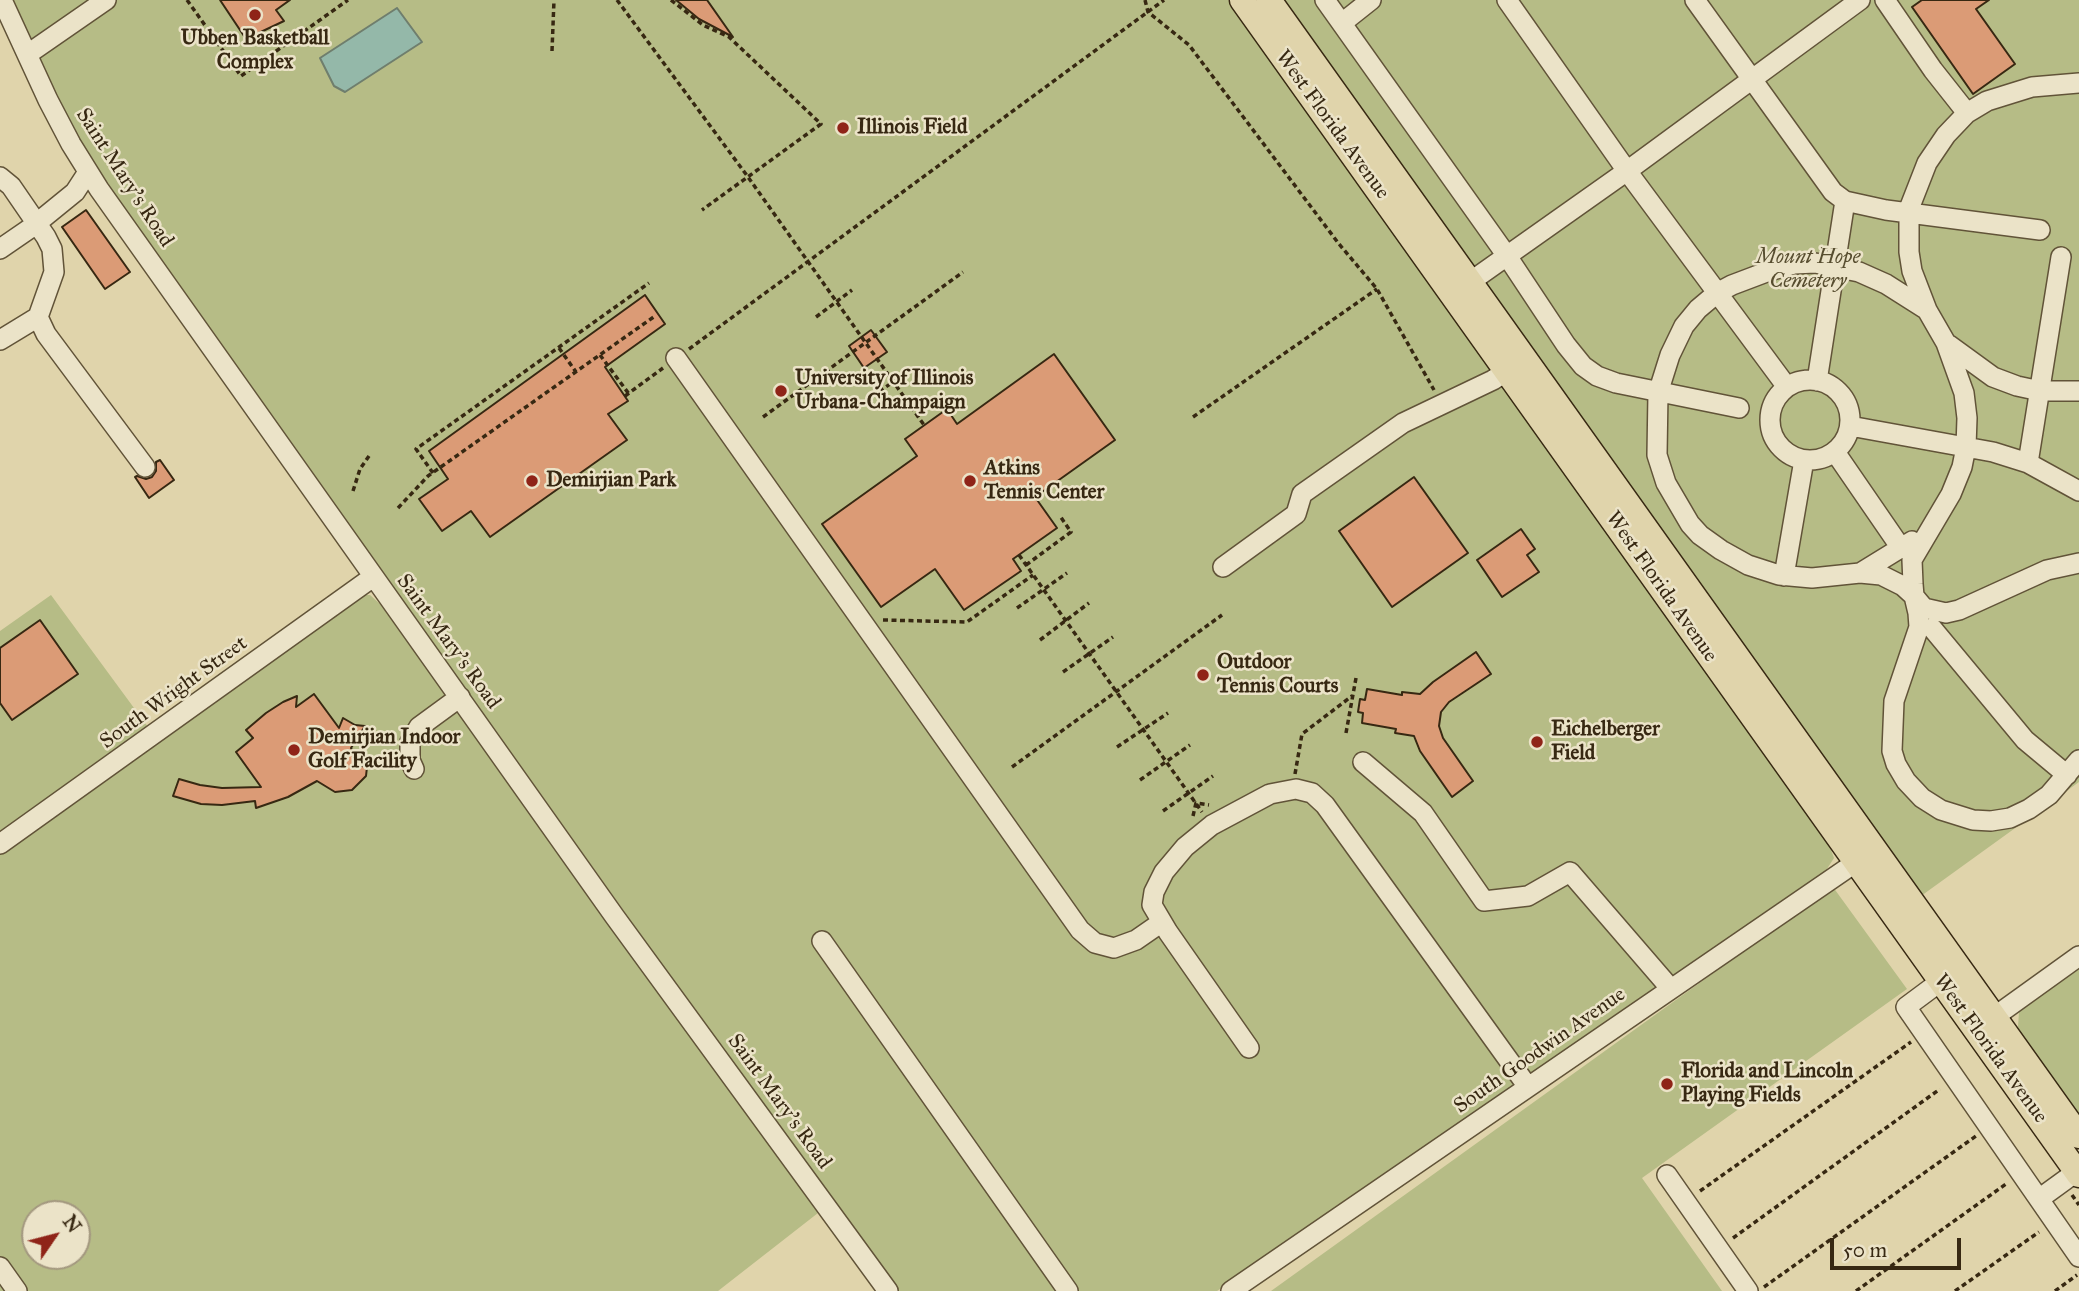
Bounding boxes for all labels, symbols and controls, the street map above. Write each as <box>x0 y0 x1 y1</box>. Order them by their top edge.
marker: Ubben Basketball Complex <box>247 7 263 23</box>
place label: Ubben Basketball Complex <box>181 26 329 76</box>
street label: West Florida Avenue <box>1269 46 1395 204</box>
street label: Saint Mary's Road <box>70 104 178 252</box>
place label: Illinois Field <box>857 115 968 141</box>
marker: Illinois Field <box>835 120 851 136</box>
park label: Mount Hope Cemetery <box>1756 245 1860 295</box>
place label: University of Illinois Urbana-Champaign <box>795 366 974 416</box>
marker: University of Illinois Urbana-Champaign <box>773 383 789 399</box>
place label: Atkins Tennis Center <box>984 456 1104 506</box>
place label: Demirjian Park <box>546 468 676 494</box>
marker: Demirjian Park <box>524 473 540 489</box>
marker: Atkins Tennis Center <box>962 473 978 489</box>
street label: West Florida Avenue <box>1600 507 1722 667</box>
street label: Saint Mary's Road <box>391 570 505 714</box>
street label: South Wright Street <box>95 631 253 755</box>
place label: Outdoor Tennis Courts <box>1217 650 1338 700</box>
marker: Outdoor Tennis Courts <box>1195 667 1211 683</box>
place label: Eichelberger Field <box>1551 717 1660 767</box>
place label: Demirjian Indoor Golf Facility <box>308 725 460 775</box>
marker: Eichelberger Field <box>1529 734 1545 750</box>
marker: Demirjian Indoor Golf Facility <box>286 742 302 758</box>
street label: West Florida Avenue <box>1927 970 2053 1128</box>
street label: South Goodwin Avenue <box>1449 982 1631 1120</box>
street label: Saint Mary's Road <box>722 1030 836 1174</box>
place label: Florida and Lincoln Playing Fields <box>1681 1059 1853 1109</box>
marker: Florida and Lincoln Playing Fields <box>1659 1076 1675 1092</box>
north arrow <box>21 1200 91 1270</box>
text: N <box>58 1211 86 1237</box>
scale bar <box>1834 1224 1965 1268</box>
text: 50 m <box>1843 1237 1887 1263</box>

